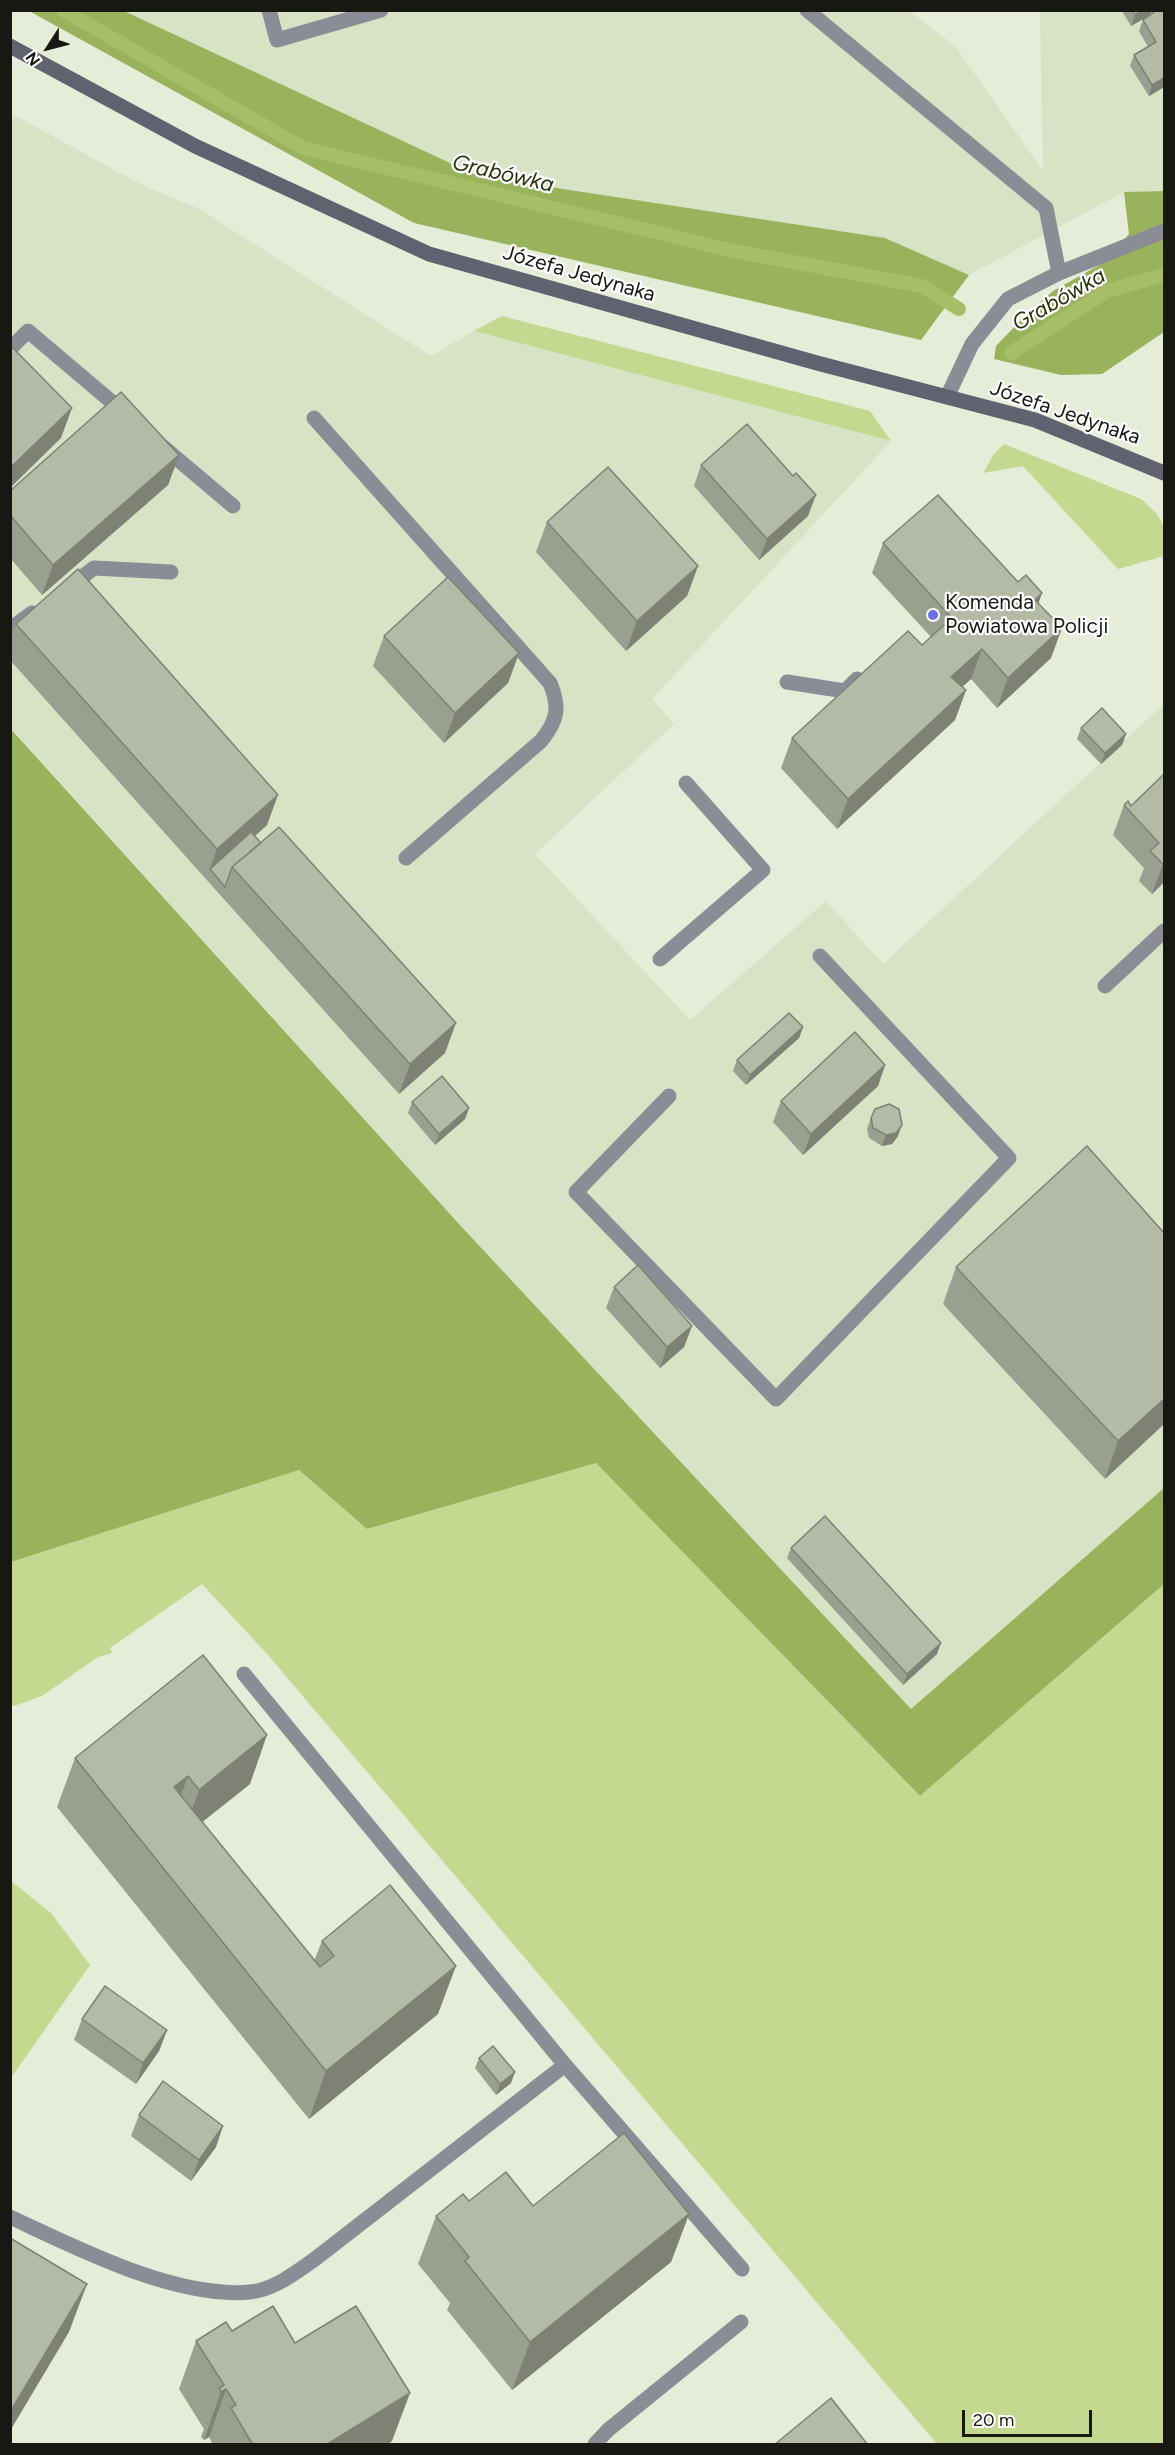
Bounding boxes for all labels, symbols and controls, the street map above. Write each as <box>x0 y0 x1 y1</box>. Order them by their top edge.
north arrow <box>18 18 78 78</box>
text: N <box>22 48 44 69</box>
water label: Grabówka <box>450 150 556 198</box>
street label: Józefa Jedynaka <box>500 240 658 308</box>
water label: Grabówka <box>1008 263 1110 337</box>
street label: Józefa Jedynaka <box>987 376 1143 450</box>
place label: Komenda Powiatowa Policji <box>945 590 1108 640</box>
marker: Komenda Powiatowa Policji <box>926 608 940 622</box>
scale bar <box>965 2398 1096 2436</box>
text: 20 m <box>973 2409 1014 2431</box>

